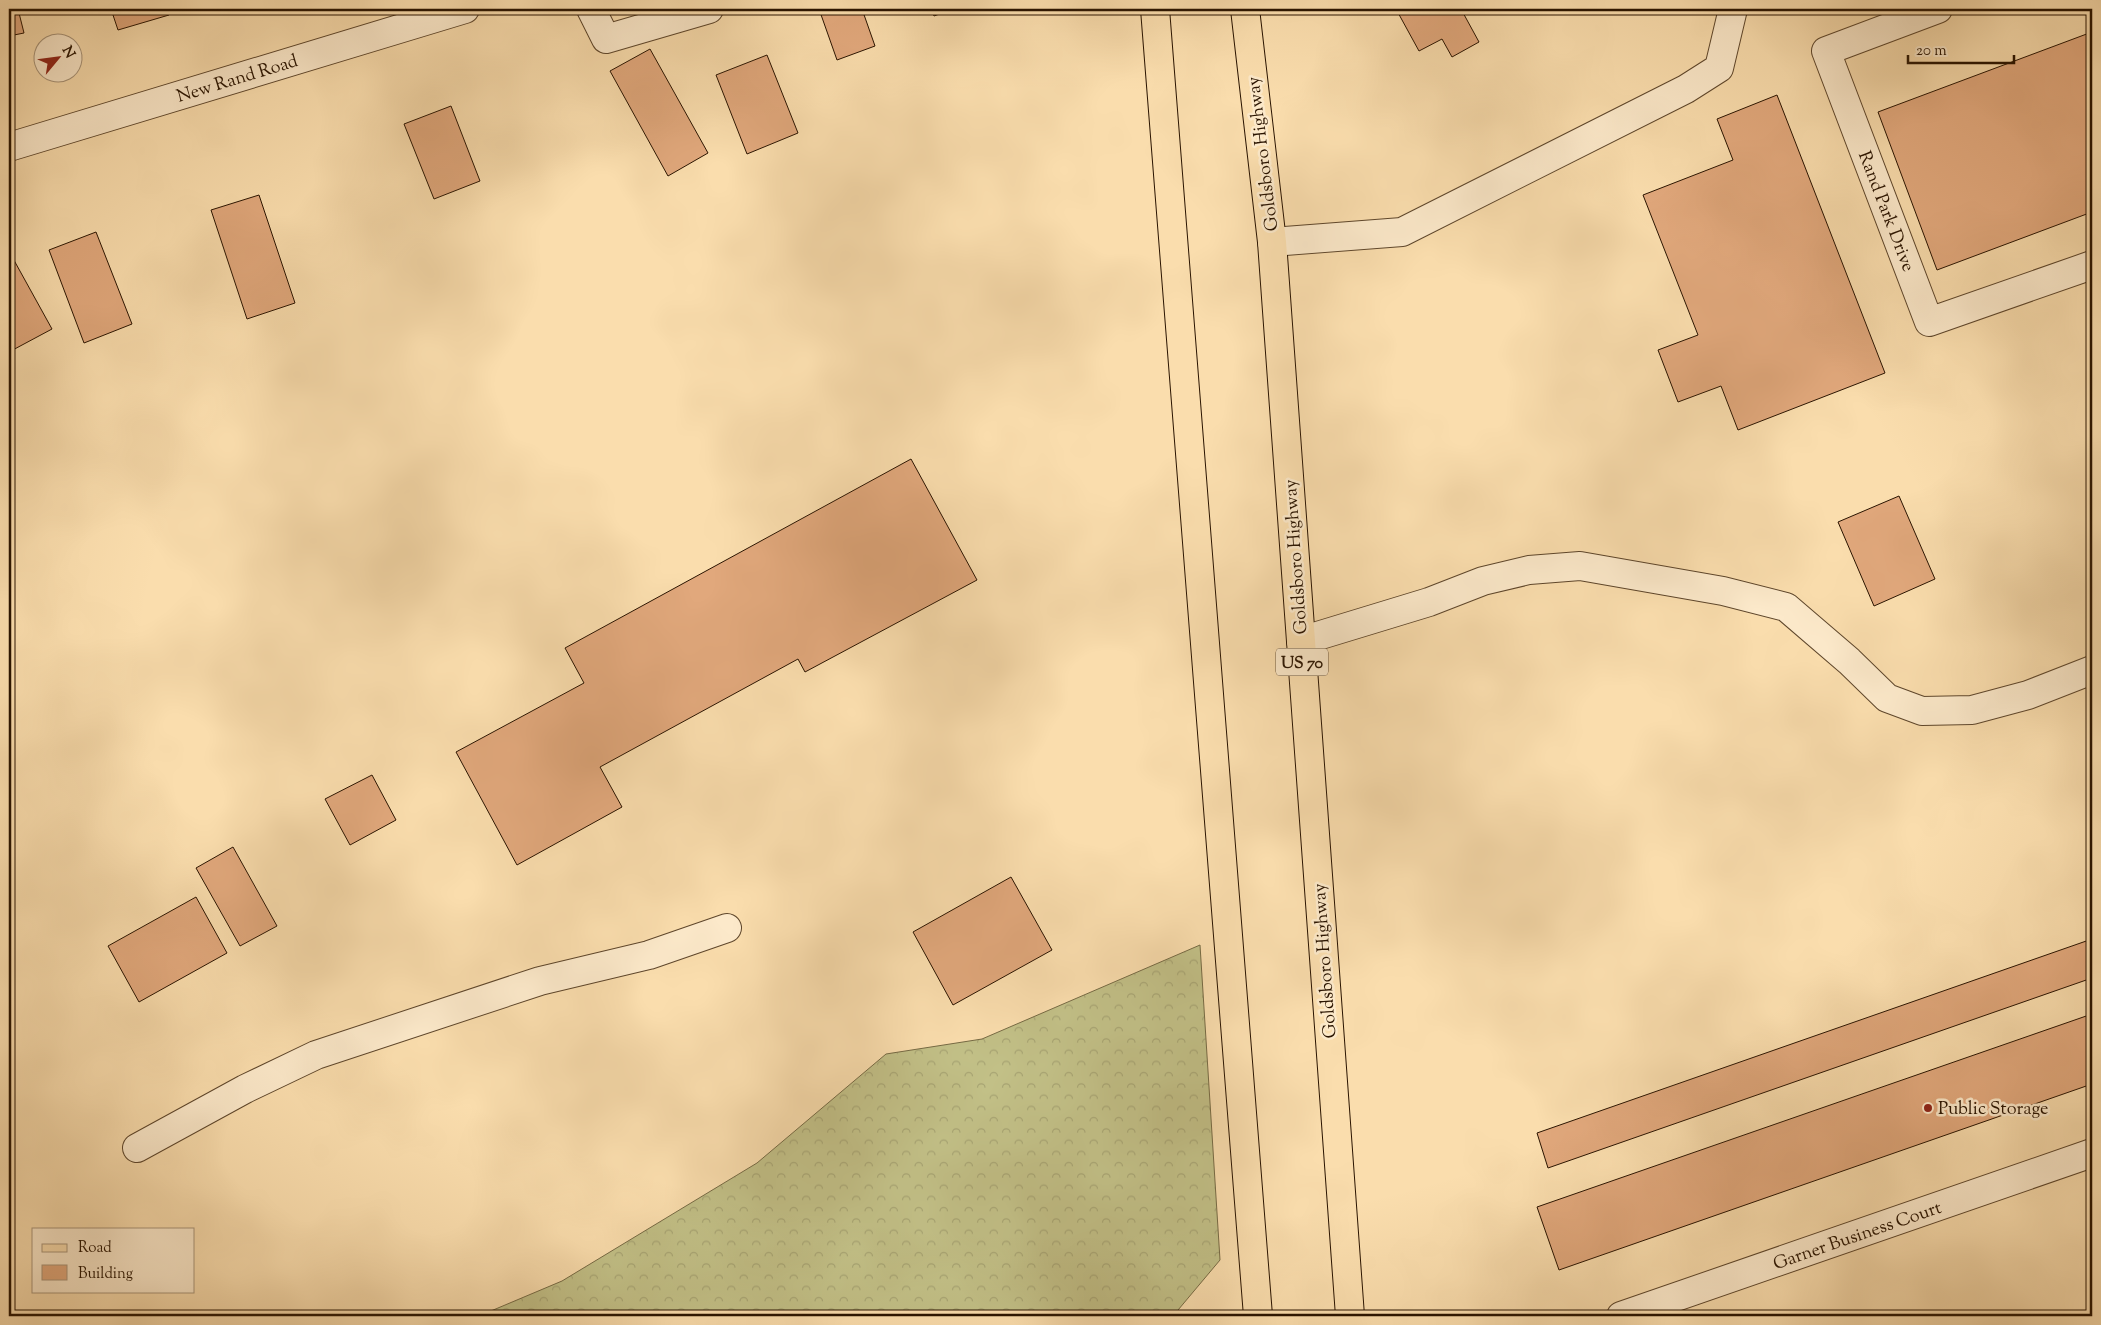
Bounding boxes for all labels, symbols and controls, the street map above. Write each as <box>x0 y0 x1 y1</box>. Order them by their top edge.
north arrow <box>32 32 82 82</box>
scale bar <box>1908 32 2015 64</box>
text: 20 m <box>1916 41 1947 62</box>
text: N <box>56 43 79 62</box>
street label: New Rand Road <box>174 49 301 111</box>
street label: Goldsboro Highway <box>1242 75 1286 232</box>
street label: Rand Park Drive <box>1850 148 1920 276</box>
street label: Goldsboro Highway <box>1279 478 1315 635</box>
road number: US 70 <box>1276 649 1328 676</box>
street label: Goldsboro Highway <box>1308 882 1344 1039</box>
place label: Public Storage <box>1938 1097 2048 1123</box>
marker: Public Storage <box>1922 1102 1934 1114</box>
street label: Garner Business Court <box>1770 1196 1945 1278</box>
legend <box>32 1228 195 1292</box>
text: Road <box>78 1238 112 1259</box>
text: Building <box>78 1264 133 1285</box>

